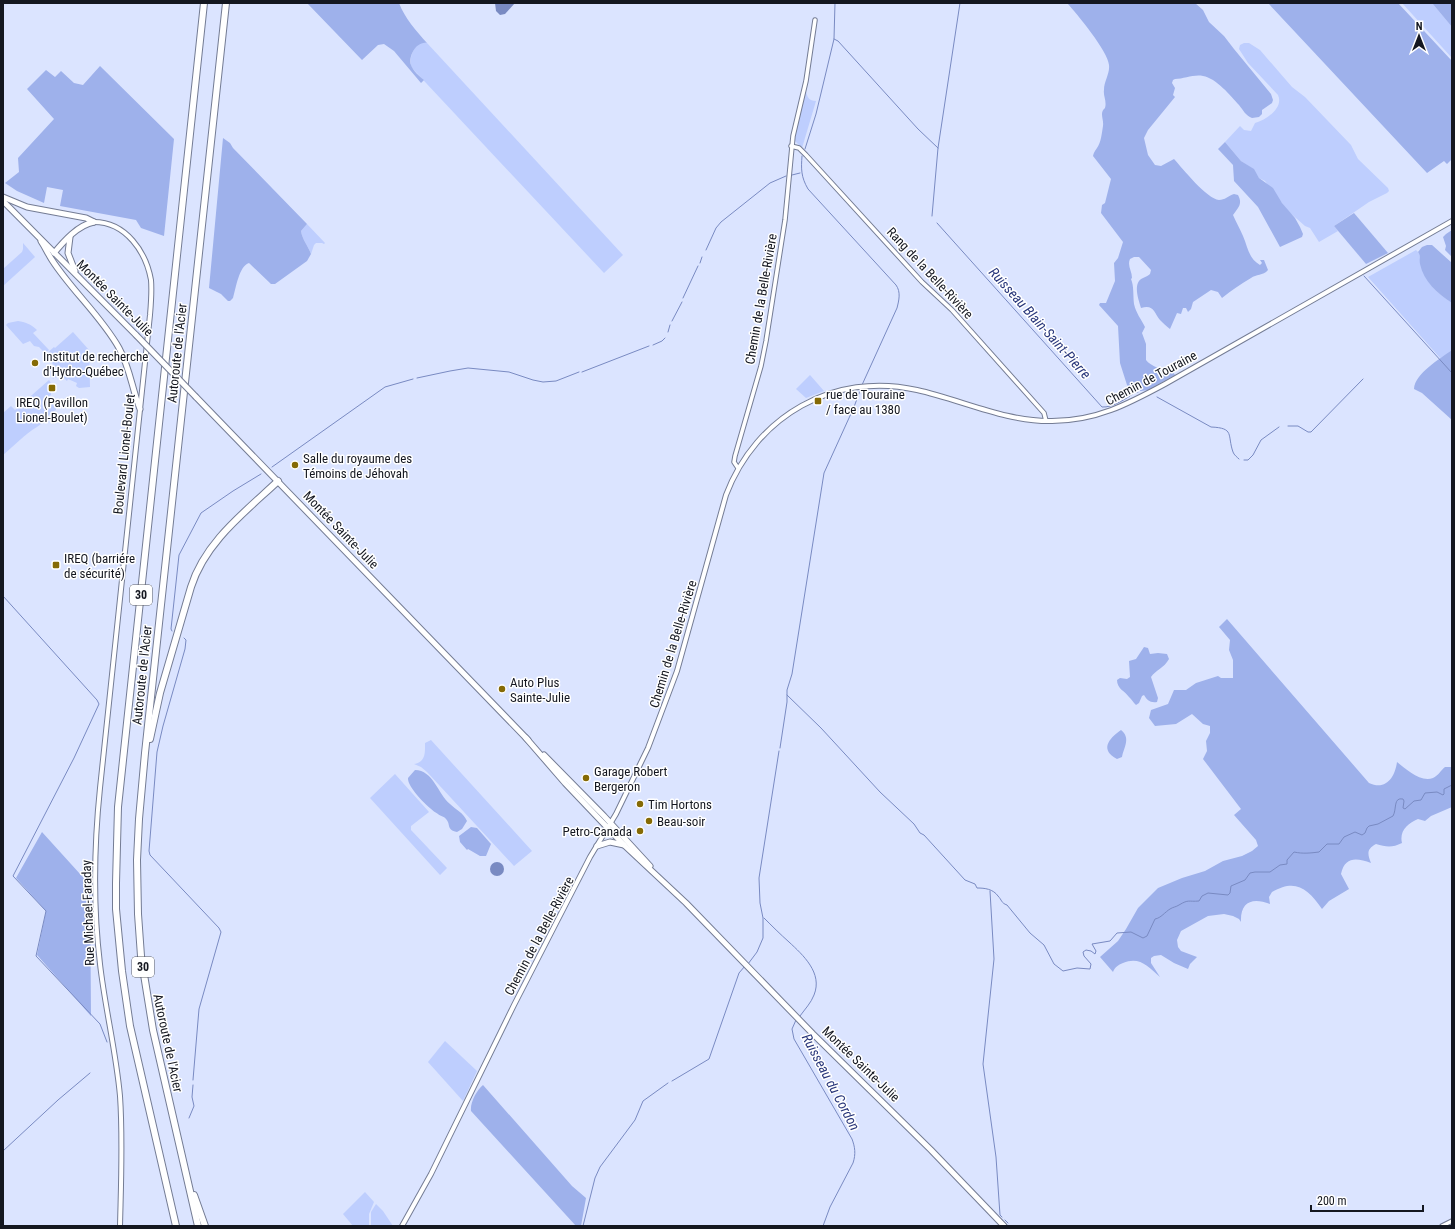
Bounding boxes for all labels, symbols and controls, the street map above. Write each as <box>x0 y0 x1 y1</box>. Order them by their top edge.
north arrow <box>1399 16 1439 56</box>
text: N <box>1416 20 1423 33</box>
street label: Rang de la Belle-Rivière <box>884 224 976 322</box>
street label: Chemin de la Belle-Rivière <box>742 232 780 366</box>
street label: Montée Sainte-Julie <box>74 257 156 339</box>
water label: Ruisseau Blain-Saint-Pierre <box>986 264 1094 382</box>
street label: Autoroute de l'Acier <box>164 302 190 404</box>
street label: Chemin de Touraine <box>1103 348 1199 408</box>
place label: Institut de recherche d'Hydro-Québec <box>43 349 148 379</box>
marker: Institut de recherche d'Hydro-Québec <box>30 358 40 368</box>
marker: IREQ (Pavillon Lionel-Boulet) <box>47 383 57 393</box>
place label: rue de Touraine / face au 1380 <box>826 387 905 417</box>
street label: Boulevard Lionel-Boulet <box>110 393 138 515</box>
place label: IREQ (Pavillon Lionel-Boulet) <box>16 395 88 425</box>
marker: rue de Touraine / face au 1380 <box>813 396 823 406</box>
place label: Salle du royaume des Témoins de Jéhovah <box>303 451 412 481</box>
marker: Salle du royaume des Témoins de Jéhovah <box>290 460 300 470</box>
street label: Montée Sainte-Julie <box>300 488 382 572</box>
place label: IREQ (barriére de sécurité) <box>64 551 135 581</box>
marker: IREQ (barriére de sécurité) <box>51 560 61 570</box>
street label: Chemin de la Belle-Rivière <box>646 578 700 710</box>
road number: 30 <box>130 585 152 605</box>
street label: Autoroute de l'Acier <box>129 624 155 726</box>
place label: Auto Plus Sainte-Julie <box>510 675 570 705</box>
marker: Auto Plus Sainte-Julie <box>497 684 507 694</box>
place label: Garage Robert Bergeron <box>594 764 668 794</box>
marker: Garage Robert Bergeron <box>581 773 591 783</box>
place label: Tim Hortons <box>648 797 712 812</box>
marker: Tim Hortons <box>635 799 645 809</box>
place label: Beau-soir <box>657 814 705 829</box>
marker: Beau-soir <box>644 816 654 826</box>
place label: Petro-Canada <box>563 824 632 839</box>
marker: Petro-Canada <box>635 826 645 836</box>
street label: Rue Michael-Faraday <box>79 859 97 966</box>
street label: Chemin de la Belle-Rivière <box>501 874 577 998</box>
road number: 30 <box>132 957 154 977</box>
street label: Autoroute de l'Acier <box>150 992 186 1094</box>
street label: Montée Sainte-Julie <box>819 1023 903 1105</box>
water label: Ruisseau du Cordon <box>799 1031 863 1133</box>
scale bar <box>1311 1187 1423 1213</box>
text: 200 m <box>1317 1194 1347 1208</box>

